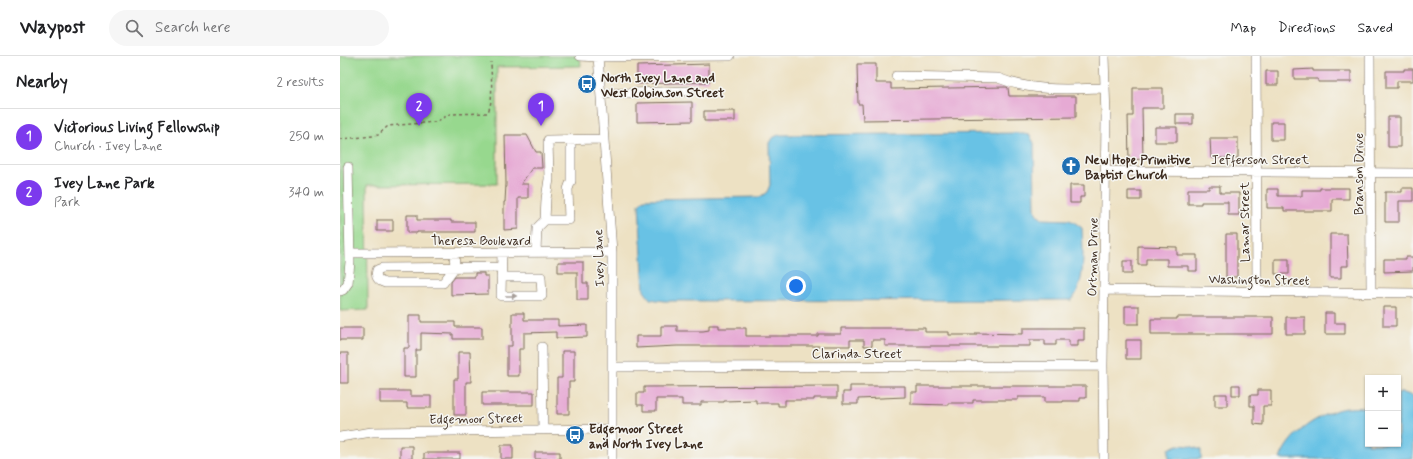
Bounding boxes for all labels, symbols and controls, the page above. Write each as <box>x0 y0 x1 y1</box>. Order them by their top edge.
search box <box>109 10 389 46</box>
text: Waypost <box>20 15 85 40</box>
icon: search <box>123 17 145 39</box>
text: Search here <box>155 18 231 38</box>
text: Map <box>1230 19 1256 37</box>
text: Directions <box>1278 19 1336 37</box>
text: Saved <box>1358 19 1393 37</box>
place label: North Ivey Lane and West Robinson Street <box>600 70 725 102</box>
text: Nearby <box>16 71 68 93</box>
bus stop icon: North Ivey Lane and West Robinson Street <box>576 73 598 95</box>
text: 2 results <box>277 74 324 91</box>
pin: 2 <box>406 93 432 126</box>
pin: 1 <box>528 93 554 126</box>
text: Victorious Living Fellowship <box>54 118 220 138</box>
text: 1 <box>26 128 32 145</box>
text: 250 m <box>289 128 324 145</box>
street label: Branson Drive <box>1351 133 1368 215</box>
text: Church · Ivey Lane <box>54 138 162 155</box>
place label: New Hope Primitive Baptist Church <box>1085 152 1191 184</box>
street label: Jefferson Street <box>1211 152 1309 169</box>
church icon: New Hope Primitive Baptist Church <box>1060 155 1082 177</box>
text: Ivey Lane Park <box>54 174 155 194</box>
street label: Lamar Street <box>1237 182 1254 262</box>
text: 2 <box>26 184 32 201</box>
text: 340 m <box>289 184 324 201</box>
text: Park <box>54 194 80 211</box>
street label: Ortman Drive <box>1084 217 1103 297</box>
street label: Ivey Lane <box>590 229 609 287</box>
street label: Theresa Boulevard <box>431 233 531 250</box>
street label: Washington Street <box>1208 271 1310 292</box>
your location <box>786 276 806 296</box>
one-way arrow <box>505 293 518 299</box>
street label: Clarinda Street <box>812 346 902 363</box>
map controls <box>1365 375 1401 447</box>
button: + <box>1365 375 1401 411</box>
street label: Edgemoor Street <box>429 410 523 431</box>
button: − <box>1365 411 1401 447</box>
place label: Edgemoor Street and North Ivey Lane <box>589 421 704 453</box>
bus stop icon: Edgemoor Street and North Ivey Lane <box>564 424 586 446</box>

